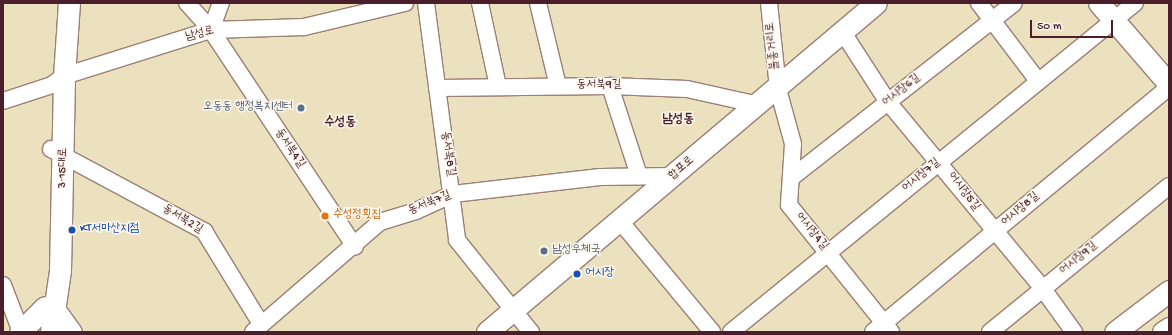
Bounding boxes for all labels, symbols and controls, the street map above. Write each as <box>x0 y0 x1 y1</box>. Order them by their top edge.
scale bar <box>1032 12 1115 38</box>
text: 50 m <box>1037 20 1062 34</box>
street label: 불종거리로 <box>764 21 784 71</box>
street label: 남성로 <box>184 25 216 45</box>
street label: 어시장6길 <box>880 72 924 110</box>
street label: 동서북9길 <box>577 79 621 93</box>
place label: 오동동 행정복지센터 <box>203 101 293 115</box>
marker: 오동동 행정복지센터 <box>296 103 306 113</box>
district label: 남성동 <box>662 112 694 128</box>
district label: 수성동 <box>324 115 356 131</box>
street label: 동서북4길 <box>271 127 307 171</box>
street label: 동서북8길 <box>437 131 457 177</box>
street label: 3·15대로 <box>56 148 72 188</box>
street label: 합포로 <box>666 154 698 184</box>
street label: 어시장7길 <box>900 156 944 196</box>
street label: 어시장5길 <box>944 170 982 214</box>
street label: 동서북7길 <box>407 189 453 219</box>
street label: 어시장8길 <box>999 190 1043 230</box>
street label: 동서북2길 <box>159 202 205 238</box>
place label: 수성정횟집 <box>333 209 381 223</box>
street label: 어시장4길 <box>791 210 831 254</box>
marker: 수성정횟집 <box>320 211 330 221</box>
place label: KT서마산지점 <box>80 223 140 237</box>
marker: KT서마산지점 <box>67 225 77 235</box>
street label: 어시장9길 <box>1057 239 1101 279</box>
place label: 남성우체국 <box>552 244 600 258</box>
marker: 남성우체국 <box>539 246 549 256</box>
place label: 어시장 <box>585 267 614 281</box>
marker: 어시장 <box>572 269 582 279</box>

